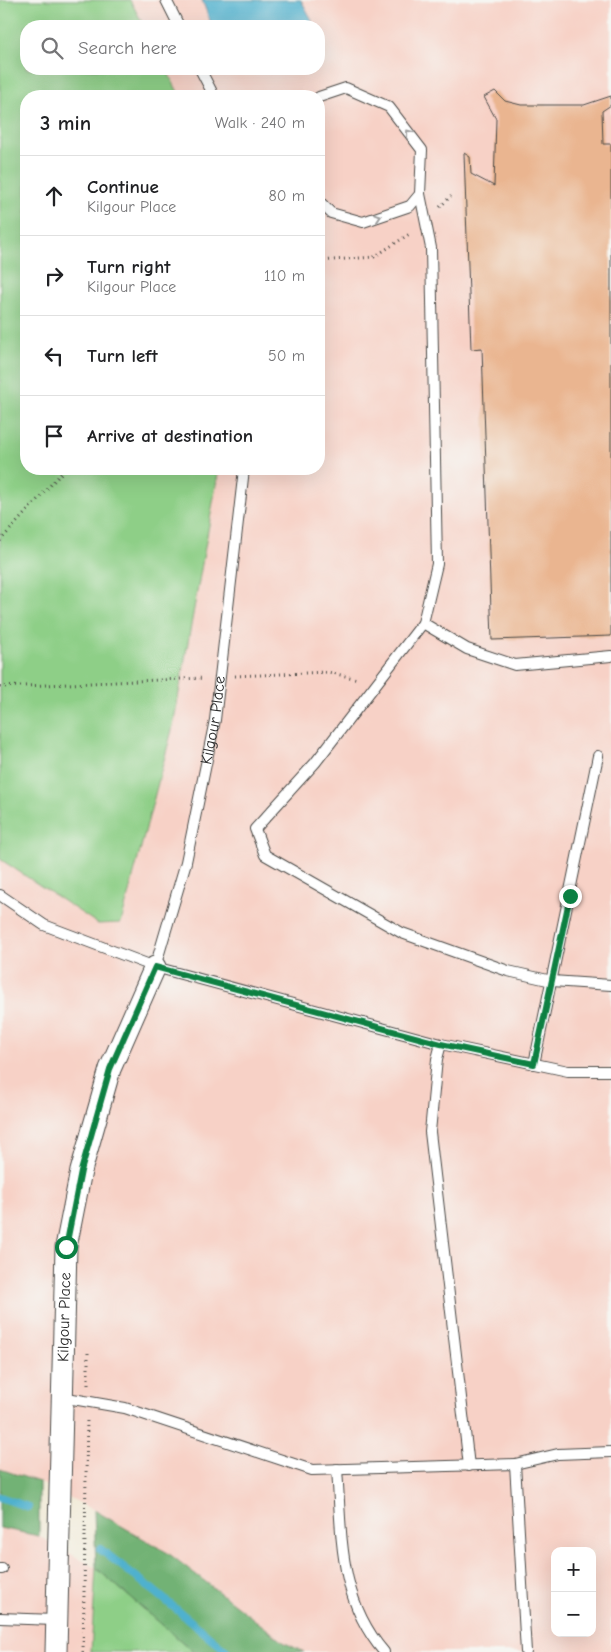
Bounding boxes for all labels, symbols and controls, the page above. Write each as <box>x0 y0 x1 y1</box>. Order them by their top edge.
search box <box>20 20 325 75</box>
icon: search <box>38 34 66 62</box>
text: Search here <box>78 37 177 59</box>
text: 3 min <box>40 111 91 135</box>
text: Walk · 240 m <box>215 114 305 132</box>
one-way arrow <box>406 129 415 139</box>
text: Continue <box>87 176 159 198</box>
icon: ahead <box>40 182 68 210</box>
text: 80 m <box>268 187 305 205</box>
text: Kilgour Place <box>87 198 176 216</box>
one-way arrow <box>374 213 382 223</box>
text: Turn right <box>87 256 171 278</box>
icon: right <box>40 262 68 290</box>
text: 110 m <box>264 267 305 285</box>
text: Kilgour Place <box>87 278 176 296</box>
icon: left <box>40 342 68 370</box>
text: Turn left <box>87 345 158 367</box>
text: 50 m <box>268 347 305 365</box>
icon: arrive <box>40 422 68 450</box>
text: Arrive at destination <box>87 425 253 447</box>
street label: Kilgour Place <box>197 675 229 766</box>
route end <box>559 885 582 908</box>
route start <box>55 1236 78 1259</box>
street label: Kilgour Place <box>54 1272 74 1362</box>
map controls <box>551 1547 596 1637</box>
button: + <box>551 1547 596 1592</box>
button: − <box>551 1592 596 1637</box>

